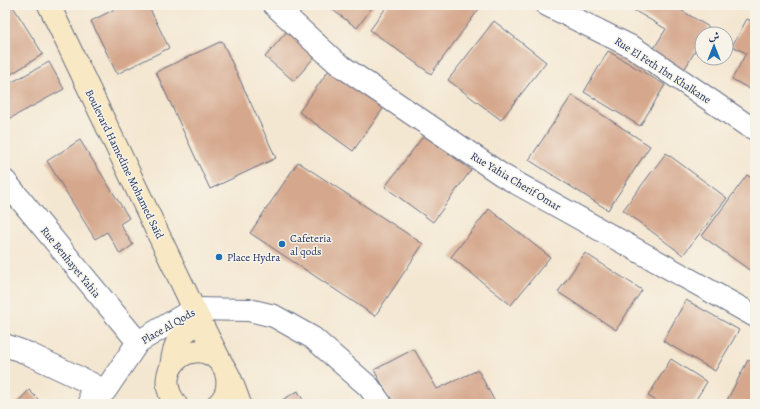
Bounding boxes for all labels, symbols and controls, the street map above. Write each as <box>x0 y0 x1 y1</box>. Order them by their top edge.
north arrow <box>694 26 734 66</box>
text: ش <box>709 29 720 44</box>
street label: Rue El Feth Ibn Khalkane <box>612 34 714 107</box>
street label: Boulevard Hamedine Mohamed Saïd <box>82 87 167 241</box>
street label: Rue Yahia Cherif Omar <box>468 148 564 214</box>
street label: Rue Benhayet Yahia <box>37 224 105 302</box>
place label: Cafeteria al qods <box>290 231 332 259</box>
marker: Cafeteria al qods <box>277 239 287 249</box>
place label: Place Hydra <box>227 250 281 265</box>
marker: Place Hydra <box>214 252 224 262</box>
street label: Place Al Qods <box>139 305 198 348</box>

